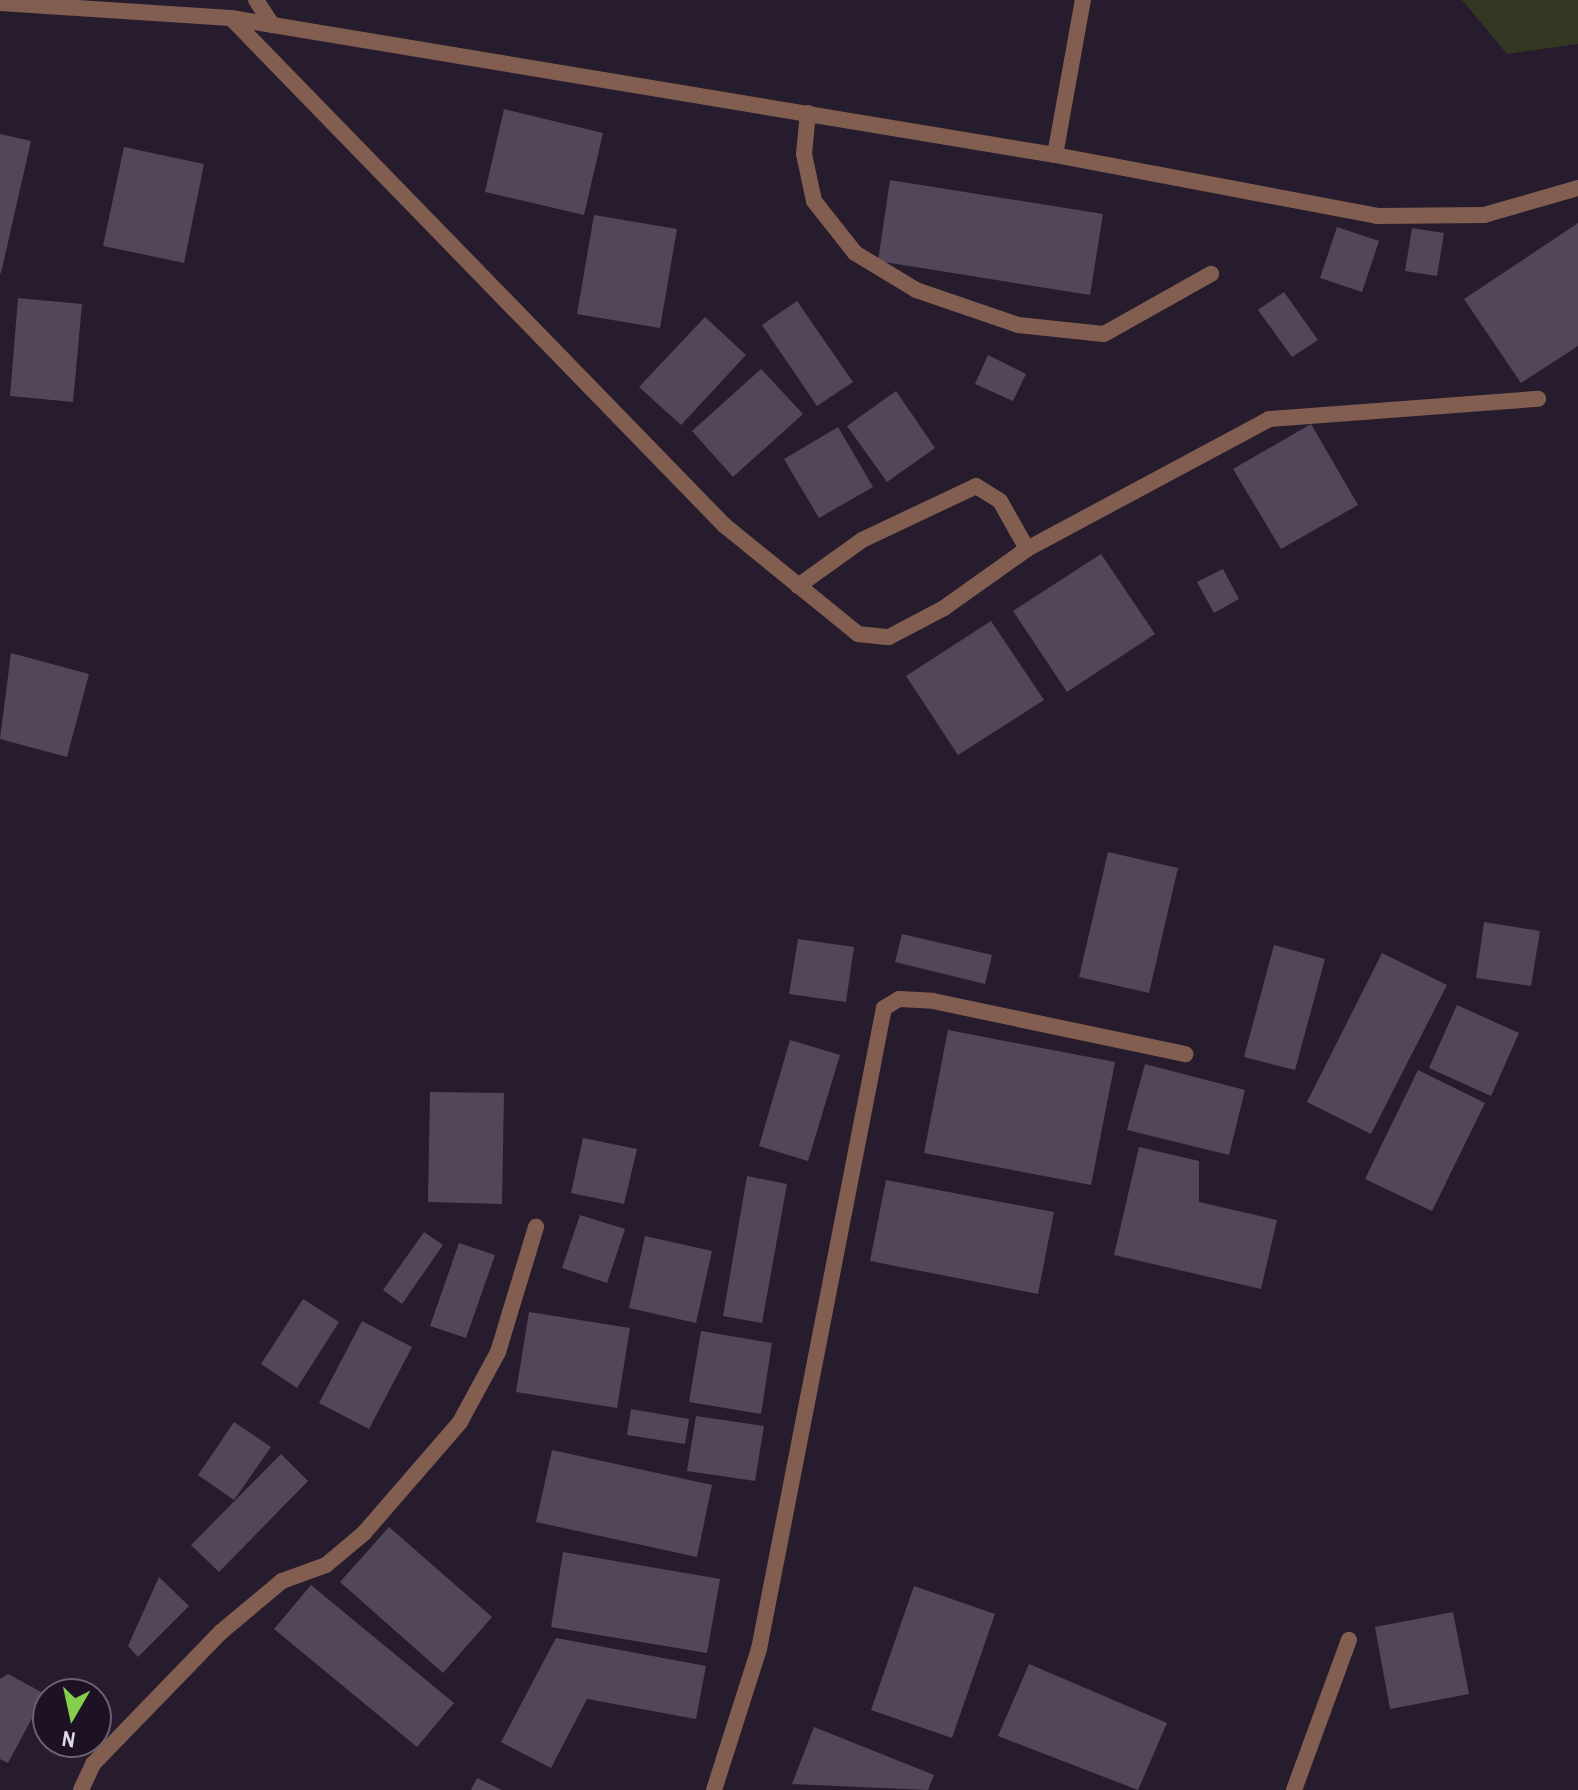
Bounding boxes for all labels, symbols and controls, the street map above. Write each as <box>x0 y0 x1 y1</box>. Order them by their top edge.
north arrow <box>32 1678 112 1758</box>
text: N <box>60 1724 77 1756</box>

